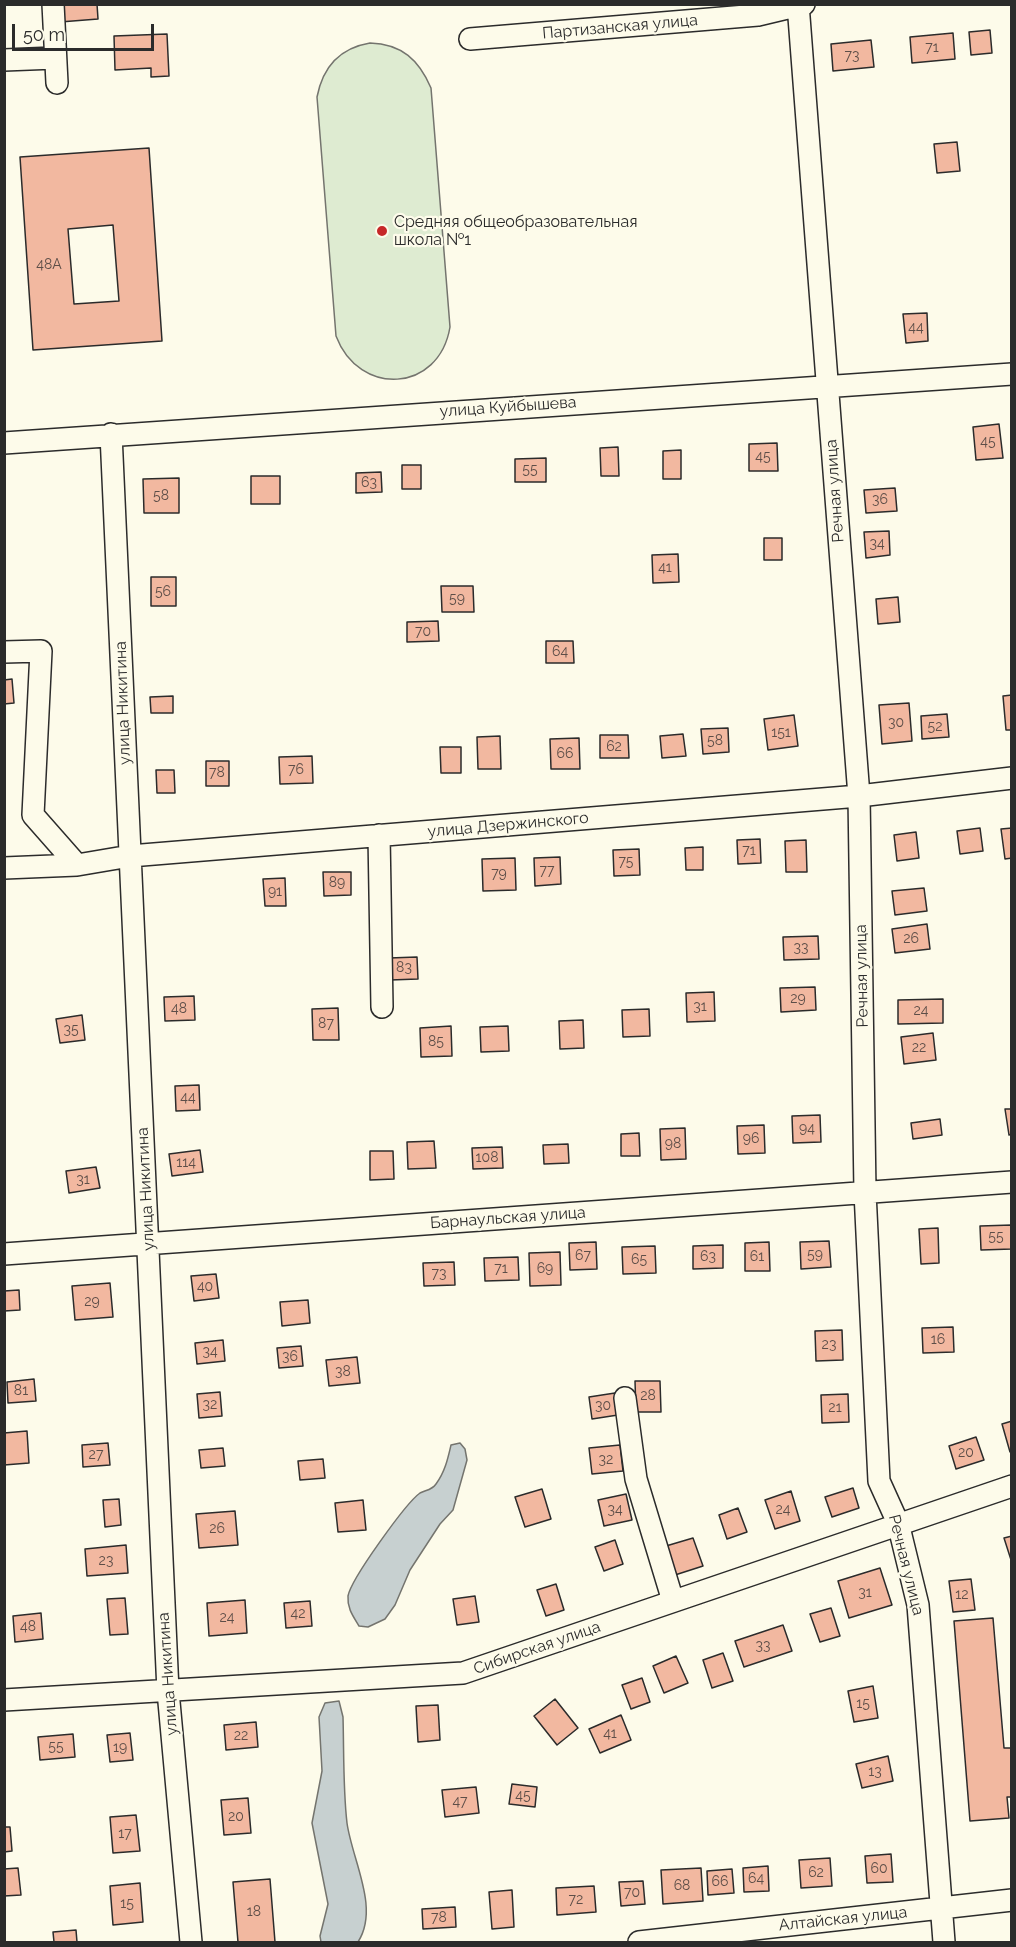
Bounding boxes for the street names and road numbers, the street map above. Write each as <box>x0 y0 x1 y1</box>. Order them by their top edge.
street label: Партизанская улица <box>541 11 699 43</box>
street label: улица Куйбышева <box>439 393 577 421</box>
street label: Речная улица <box>822 439 848 543</box>
street label: улица Никитина <box>111 641 135 765</box>
street label: улица Дзержинского <box>427 808 589 842</box>
street label: Речная улица <box>852 924 872 1028</box>
street label: улица Никитина <box>133 1127 159 1251</box>
street label: Барнаульская улица <box>430 1203 586 1233</box>
street label: Речная улица <box>884 1513 928 1617</box>
street label: улица Никитина <box>154 1612 182 1736</box>
street label: Сибирская улица <box>471 1617 603 1679</box>
street label: Алтайская улица <box>778 1903 908 1935</box>

